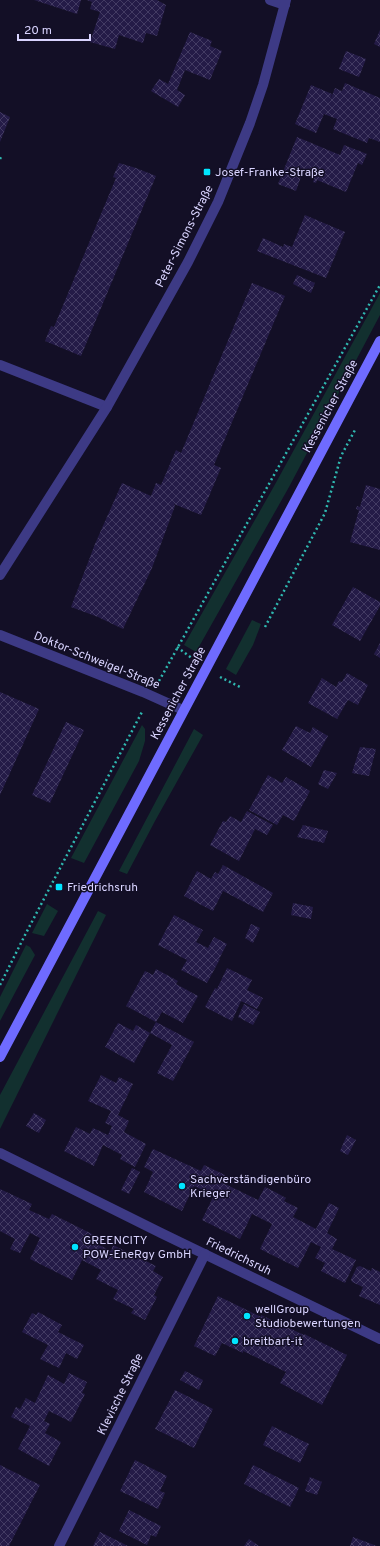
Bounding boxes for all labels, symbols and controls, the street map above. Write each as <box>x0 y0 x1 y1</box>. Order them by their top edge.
scale bar <box>18 16 90 42</box>
text: 20 m <box>24 23 52 39</box>
place label: Josef-Franke-Straße <box>215 165 324 181</box>
marker: Josef-Franke-Straße <box>202 167 212 177</box>
street label: Peter-Simons-Straße <box>152 182 218 291</box>
street label: Kessenicher Straße <box>300 357 362 456</box>
street label: Doktor-Schweigel-Straße <box>31 628 162 694</box>
street label: Kessenicher Straße <box>148 644 210 743</box>
place label: Friedrichsruh <box>67 880 138 896</box>
marker: Friedrichsruh <box>54 882 64 892</box>
place label: Sachverständigenbüro Krieger <box>190 1172 311 1202</box>
marker: Sachverständigenbüro Krieger <box>177 1181 187 1191</box>
place label: GREENCITY POW-EneRgy GmbH <box>83 1233 191 1263</box>
street label: Friedrichsruh <box>203 1234 274 1280</box>
marker: GREENCITY POW-EneRgy GmbH <box>70 1242 80 1252</box>
place label: wellGroup Studiobewertungen <box>255 1302 361 1332</box>
marker: wellGroup Studiobewertungen <box>242 1311 252 1321</box>
place label: breitbart-it <box>243 1334 302 1350</box>
marker: breitbart-it <box>230 1336 240 1346</box>
street label: Klevische Straße <box>94 1351 148 1438</box>

